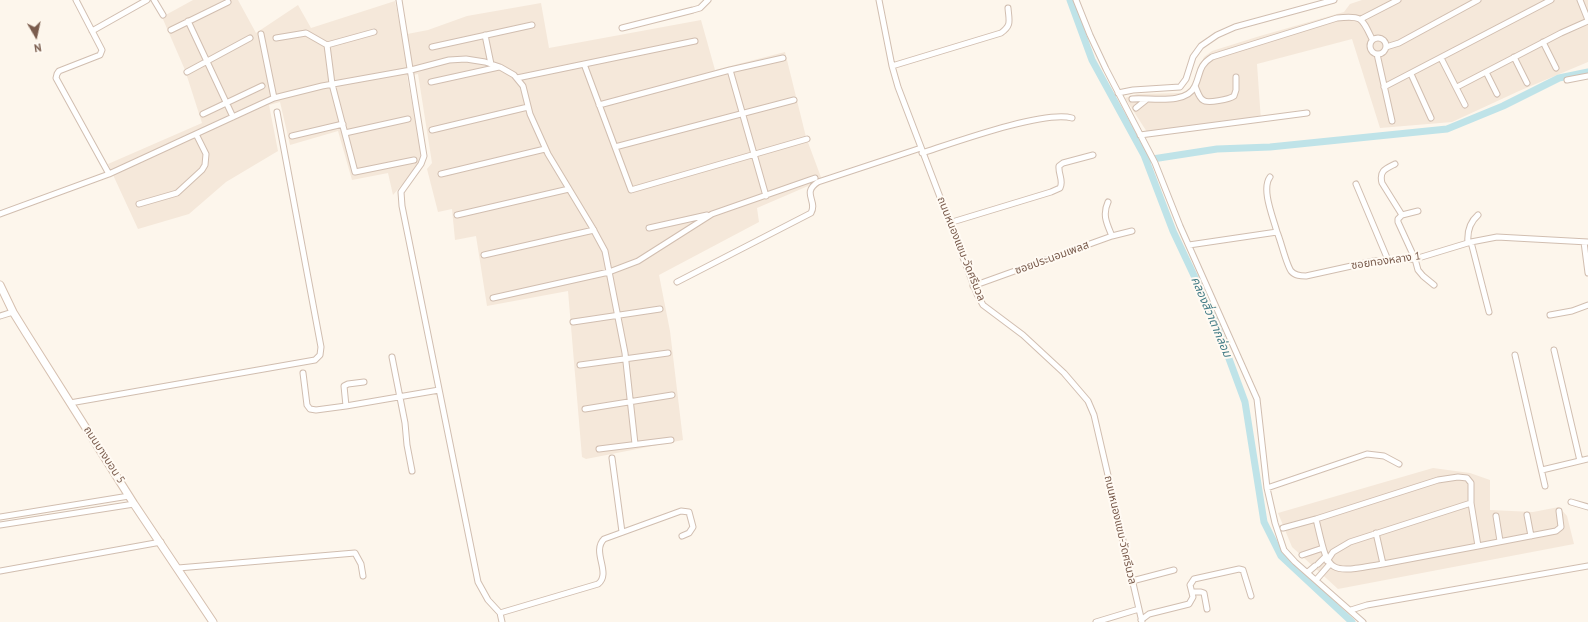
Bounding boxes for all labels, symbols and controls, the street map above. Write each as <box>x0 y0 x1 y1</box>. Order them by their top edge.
north arrow <box>16 16 56 56</box>
text: N <box>33 40 43 55</box>
street label: ถนนหนองแขม-วัดศรีนวล <box>934 195 988 303</box>
street label: ซอยประนอมเพลส <box>1013 238 1091 278</box>
street label: ซอยทองหลาง 1 <box>1350 250 1422 272</box>
water label: คลองสี่วาตากล่อม <box>1188 275 1234 359</box>
street label: ถนนบางบอน 5 <box>81 424 127 486</box>
street label: ถนนหนองแขม-วัดศรีนวล <box>1101 474 1139 586</box>

